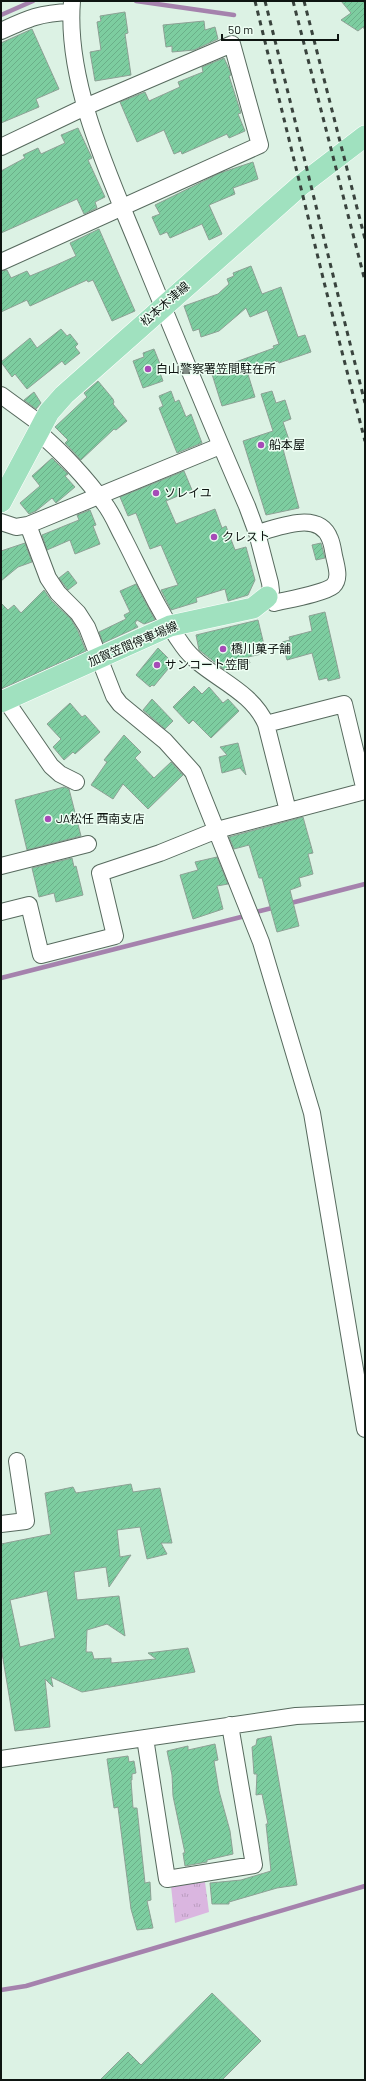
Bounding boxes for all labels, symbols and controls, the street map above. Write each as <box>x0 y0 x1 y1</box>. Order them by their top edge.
scale bar <box>222 16 338 42</box>
text: 50 m <box>228 22 253 36</box>
street label: 松本木津線 <box>137 278 192 328</box>
place label: 白山警察署笠間駐在所 <box>156 361 276 375</box>
marker: 白山警察署笠間駐在所 <box>143 364 153 374</box>
place label: 船本屋 <box>269 437 305 451</box>
marker: 船本屋 <box>256 440 266 450</box>
place label: ソレイユ <box>164 485 212 499</box>
marker: ソレイユ <box>151 488 161 498</box>
place label: クレスト <box>222 529 270 543</box>
marker: クレスト <box>209 532 219 542</box>
street label: 加賀笠間停車場線 <box>86 618 180 668</box>
place label: 橋川菓子舗 <box>231 641 291 655</box>
marker: 橋川菓子舗 <box>218 644 228 654</box>
place label: サンコート笠間 <box>165 657 249 671</box>
marker: サンコート笠間 <box>152 660 162 670</box>
place label: JA松任 西南支店 <box>56 811 145 825</box>
marker: JA松任 西南支店 <box>43 814 53 824</box>

